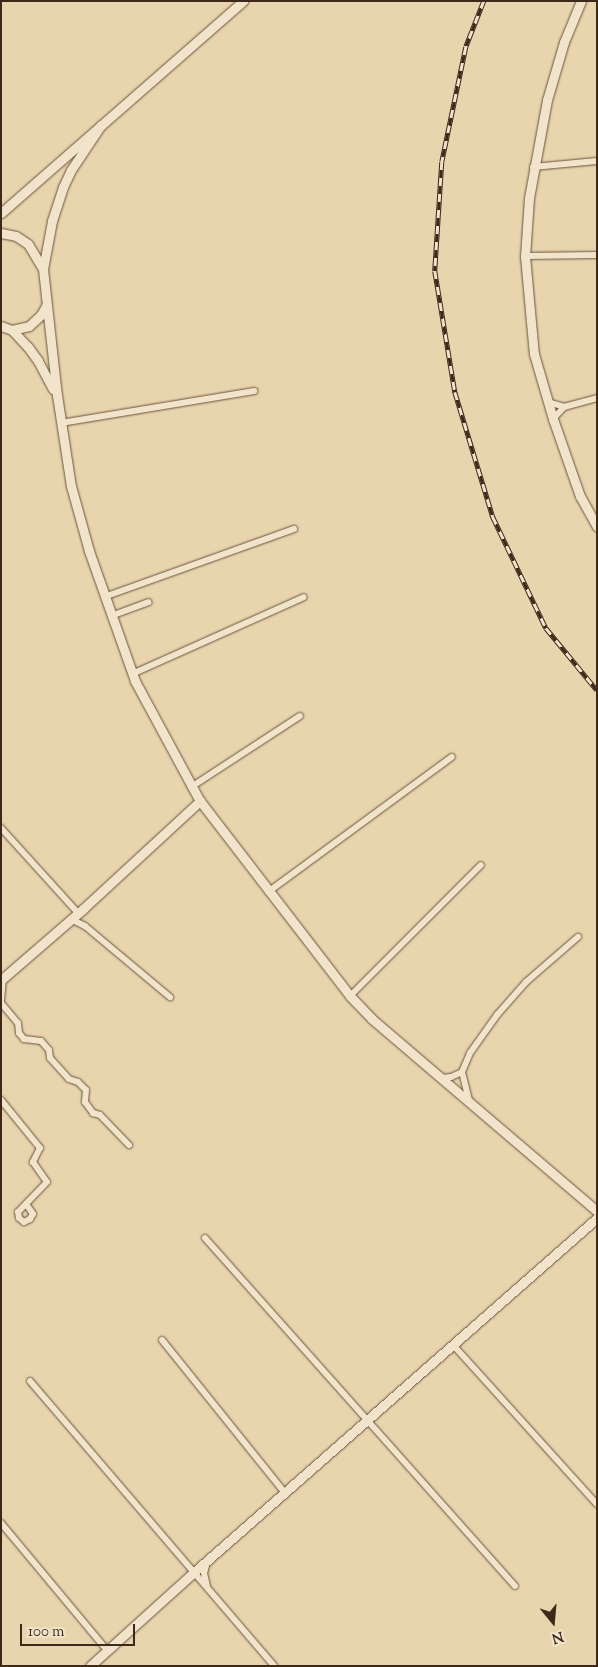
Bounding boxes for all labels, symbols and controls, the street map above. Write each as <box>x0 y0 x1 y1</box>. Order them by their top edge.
north arrow <box>528 1597 578 1647</box>
scale bar <box>22 1614 138 1646</box>
text: 100 m <box>28 1622 64 1643</box>
text: N <box>549 1625 566 1648</box>

